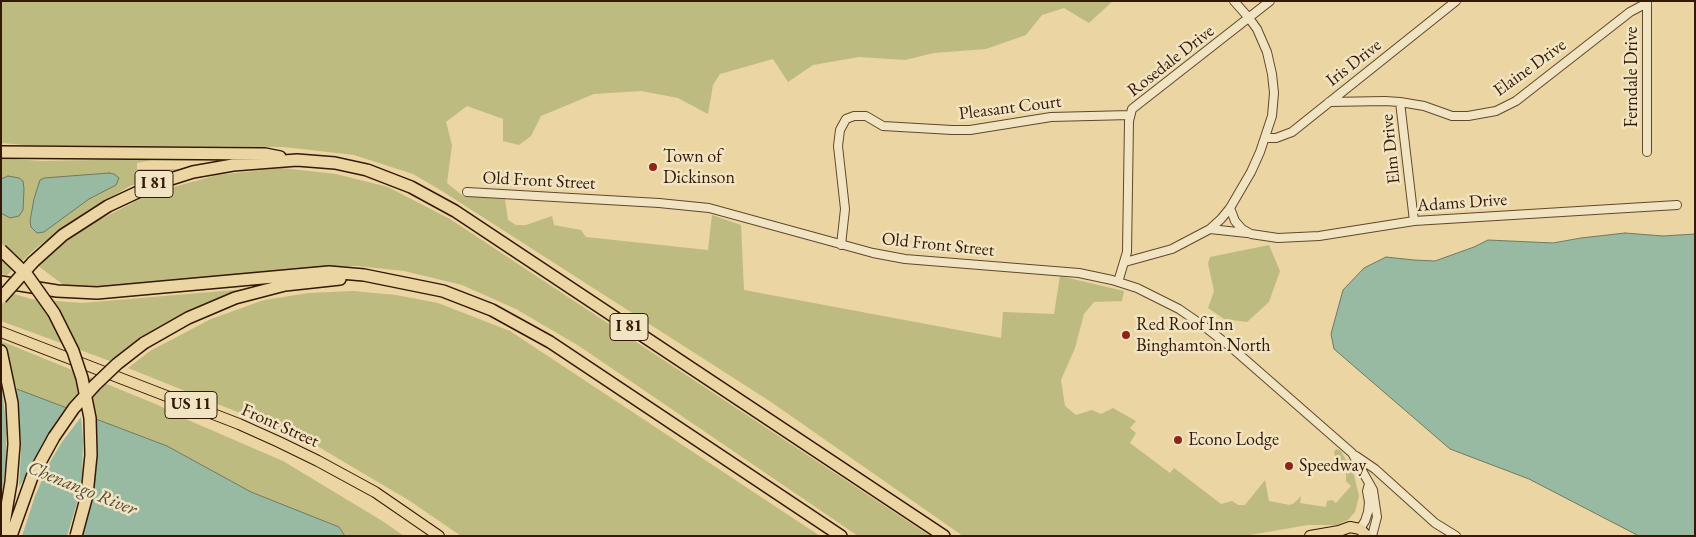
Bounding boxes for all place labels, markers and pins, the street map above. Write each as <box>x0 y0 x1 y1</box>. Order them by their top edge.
place label: Town of Dickinson <box>663 146 735 188</box>
marker: Town of Dickinson <box>647 161 659 173</box>
place label: Red Roof Inn Binghamton North <box>1136 314 1271 356</box>
marker: Red Roof Inn Binghamton North <box>1120 329 1132 341</box>
place label: Econo Lodge <box>1188 429 1279 451</box>
marker: Econo Lodge <box>1172 434 1184 446</box>
place label: Speedway <box>1299 455 1366 477</box>
marker: Speedway <box>1283 460 1295 472</box>

